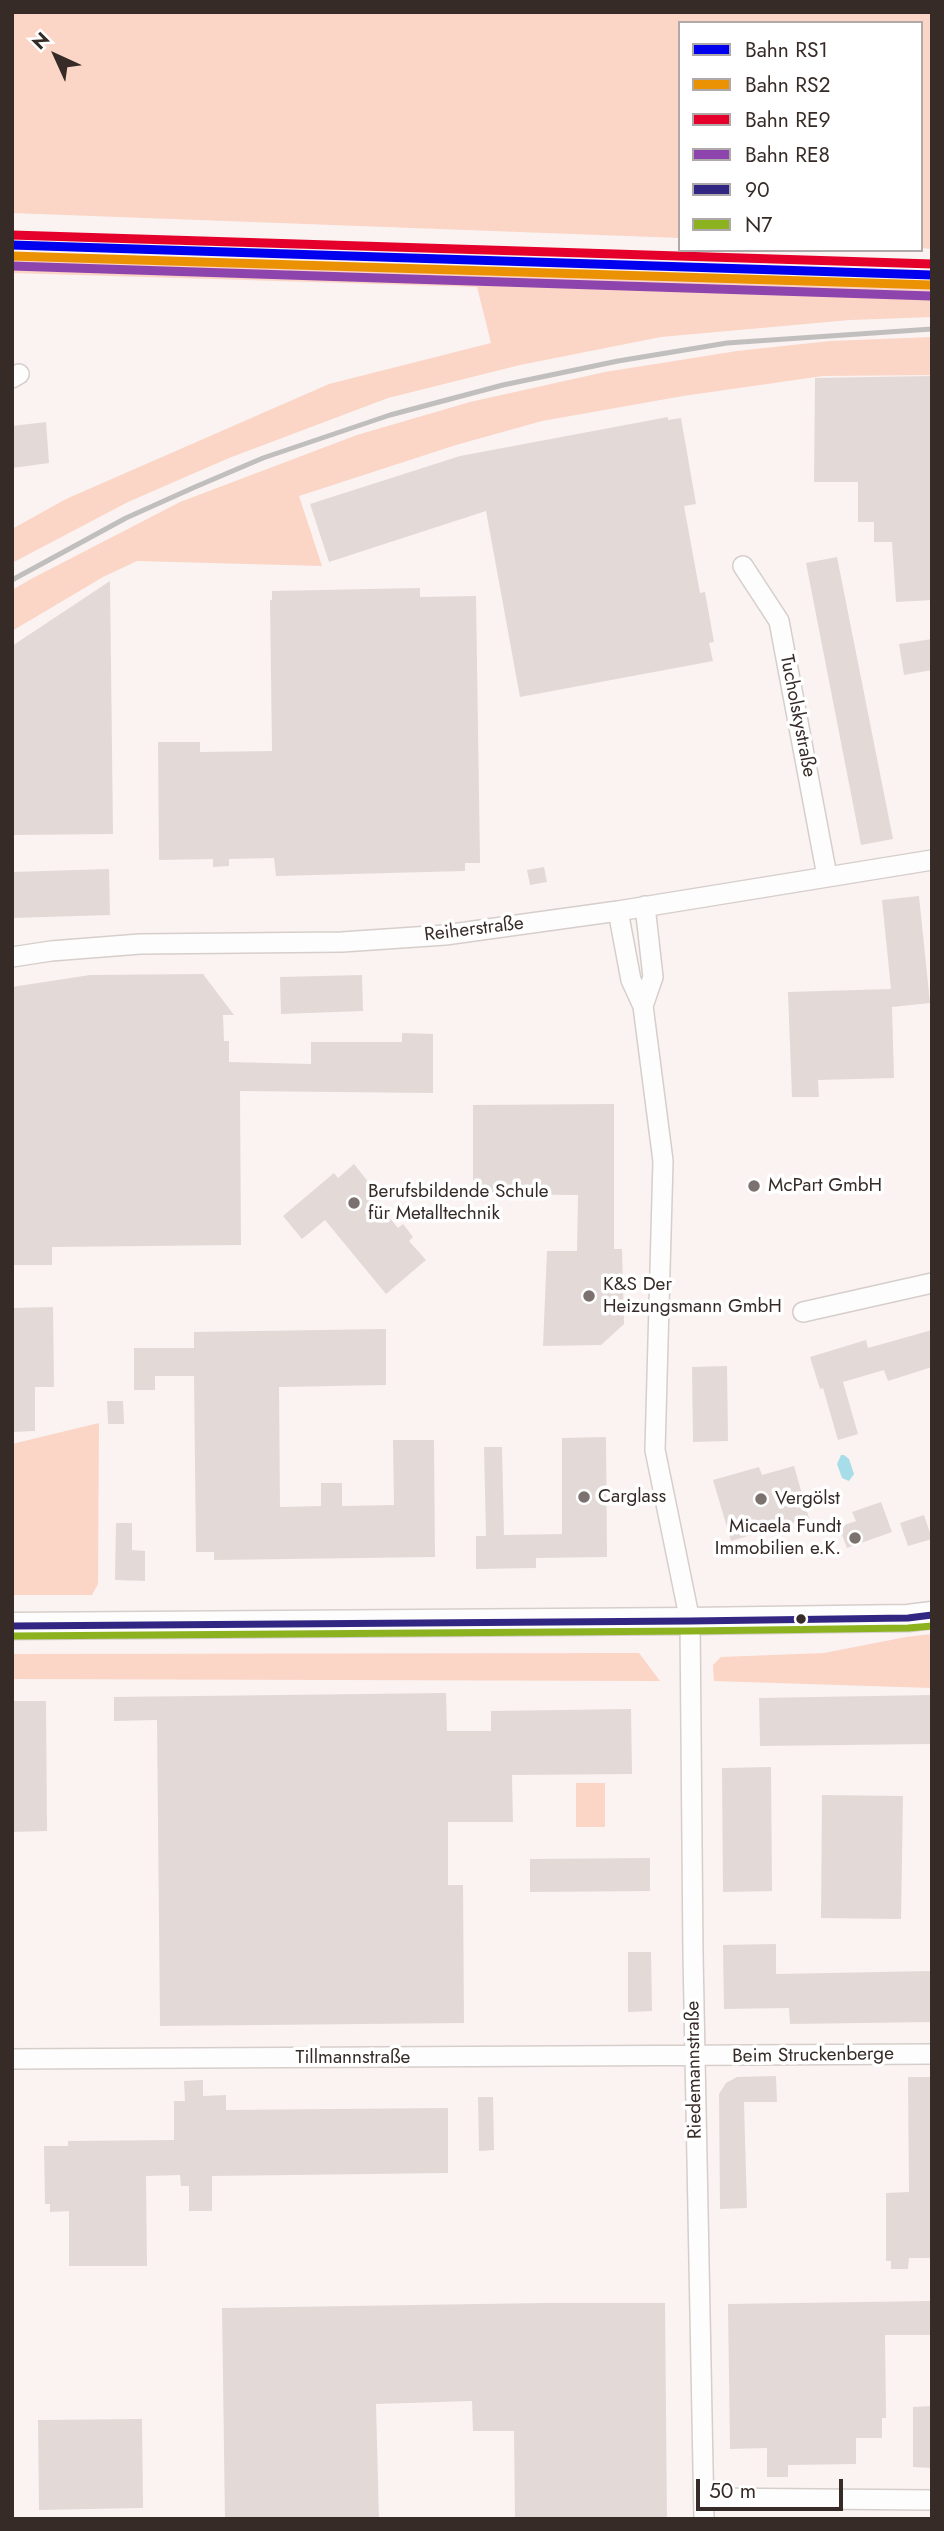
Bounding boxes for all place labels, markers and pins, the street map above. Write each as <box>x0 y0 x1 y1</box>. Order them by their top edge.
place label: McPart GmbH <box>768 1175 882 1197</box>
marker: McPart GmbH <box>746 1178 762 1194</box>
place label: Berufsbildende Schule für Metalltechnik <box>368 1181 549 1225</box>
marker: Berufsbildende Schule für Metalltechnik <box>346 1195 362 1211</box>
place label: K&S Der Heizungsmann GmbH <box>603 1274 782 1318</box>
marker: K&S Der Heizungsmann GmbH <box>581 1288 597 1304</box>
place label: Carglass <box>598 1486 666 1508</box>
place label: Vergölst <box>775 1488 840 1510</box>
marker: Carglass <box>576 1489 592 1505</box>
marker: Vergölst <box>753 1491 769 1507</box>
place label: Micaela Fundt Immobilien e.K. <box>715 1516 841 1560</box>
marker: Micaela Fundt Immobilien e.K. <box>847 1530 863 1546</box>
unlabelled marker <box>794 1612 808 1626</box>

